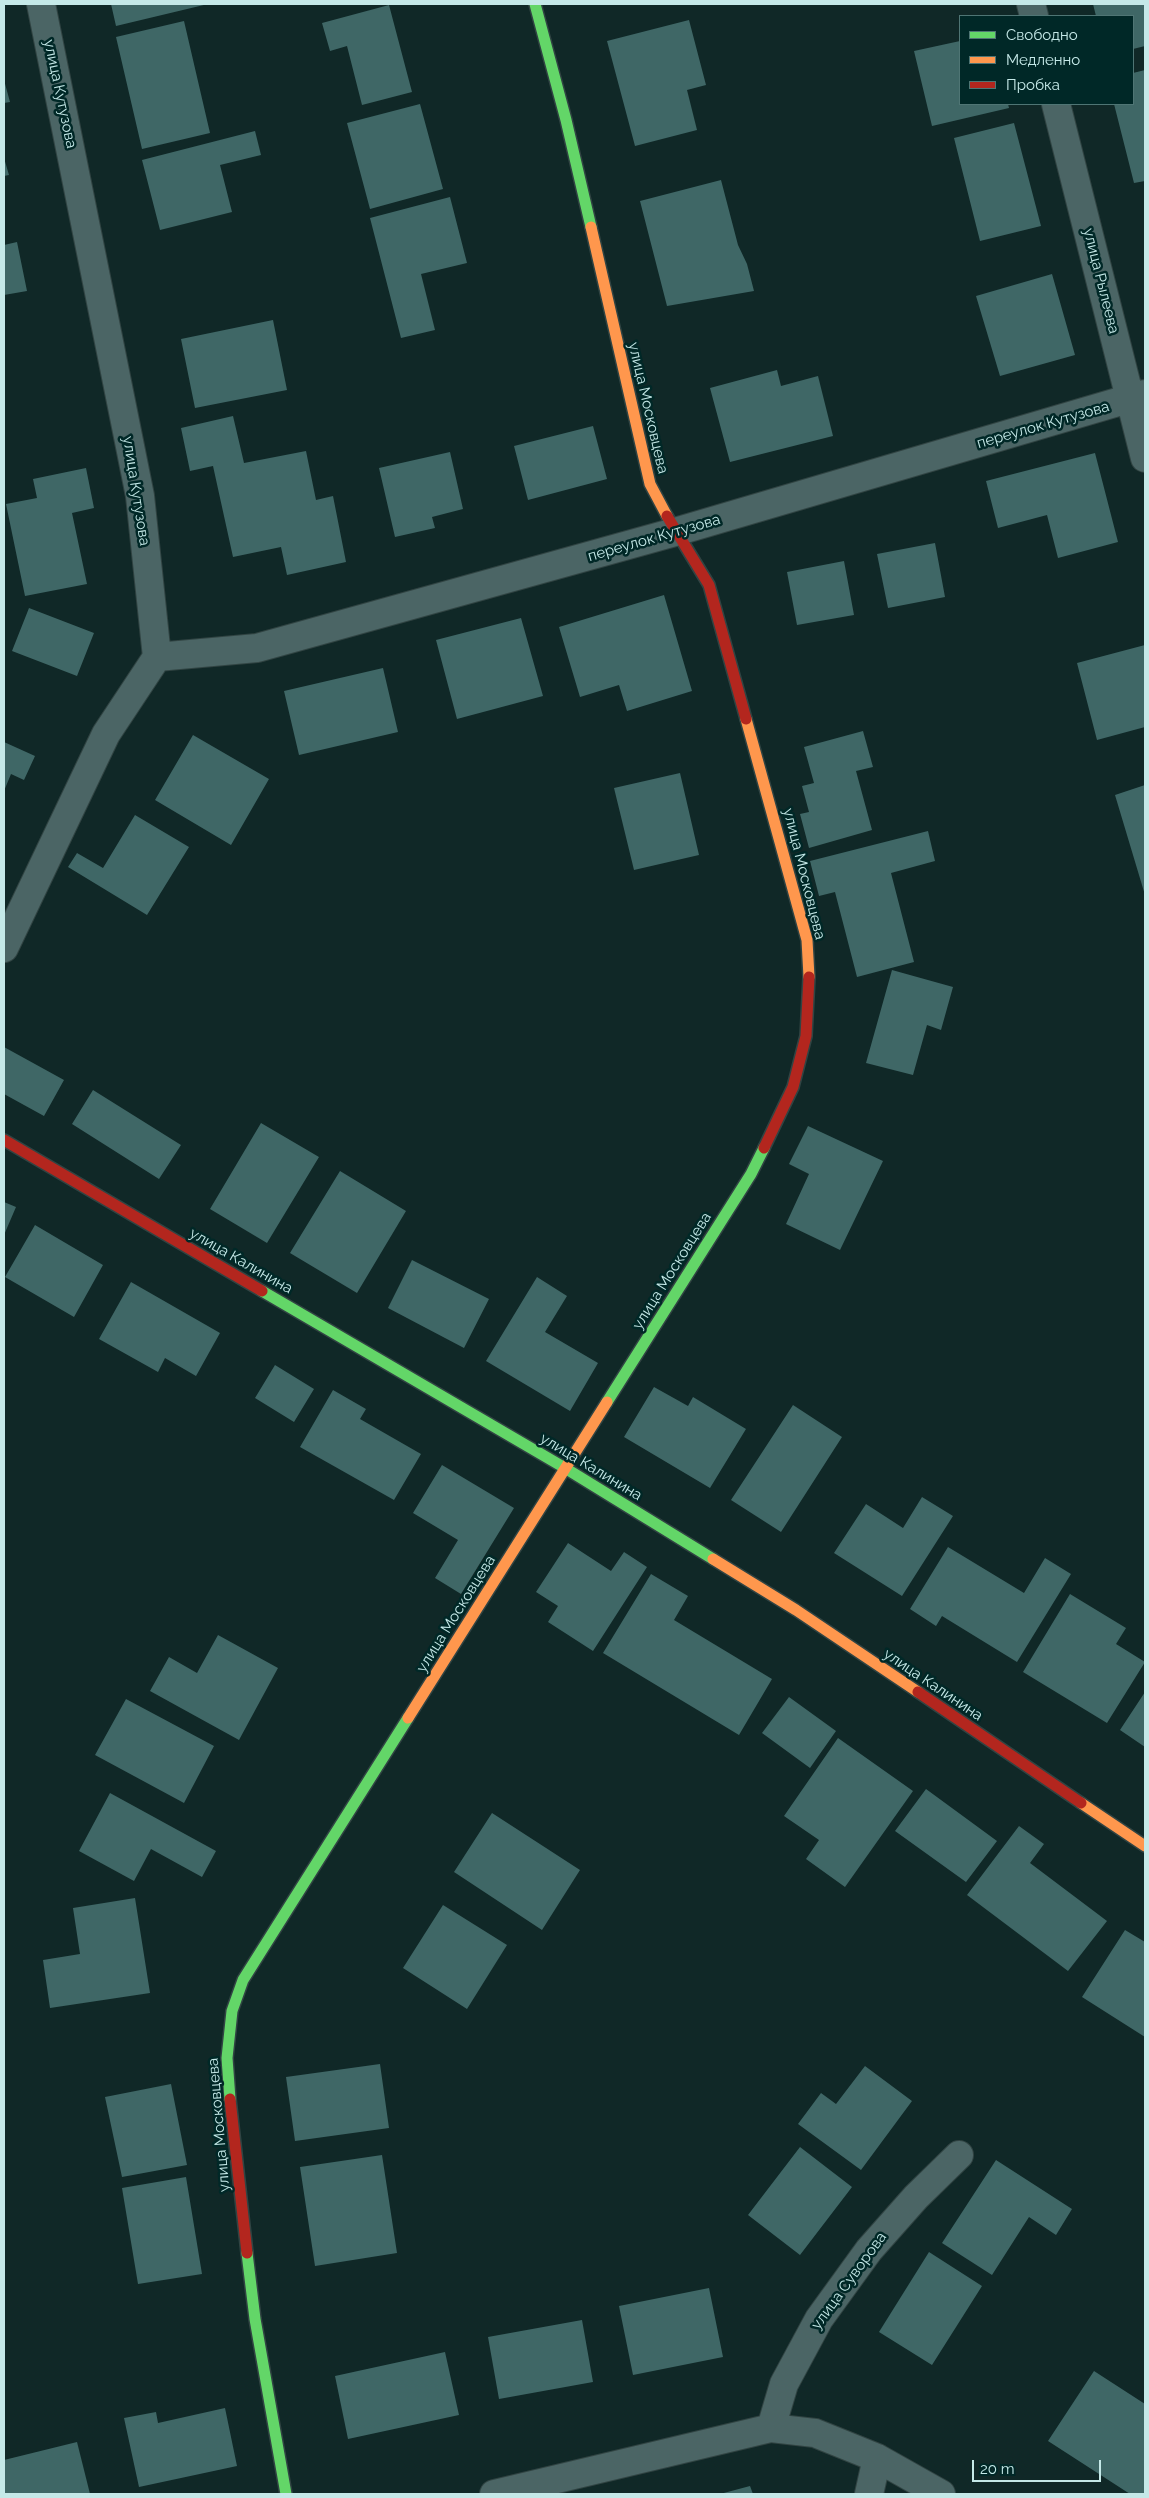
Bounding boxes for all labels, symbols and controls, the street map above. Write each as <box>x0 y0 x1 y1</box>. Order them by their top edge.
legend <box>959 15 1134 105</box>
text: Свободно <box>1006 26 1078 44</box>
street label: улица Кутузова <box>40 38 80 150</box>
text: Медленно <box>1006 51 1080 69</box>
text: Пробка <box>1006 76 1060 94</box>
street label: улица Рылеева <box>1079 226 1123 336</box>
street label: улица Московцева <box>624 340 672 476</box>
street label: переулок Кутузова <box>975 397 1111 453</box>
street label: улица Кутузова <box>118 435 154 547</box>
street label: переулок Кутузова <box>586 510 722 566</box>
street label: улица Московцева <box>779 807 829 941</box>
street label: улица Московцева <box>629 1209 715 1333</box>
street label: улица Калинина <box>186 1224 296 1298</box>
street label: улица Калинина <box>537 1429 645 1505</box>
street label: улица Московцева <box>413 1552 499 1676</box>
street label: улица Калинина <box>880 1645 986 1725</box>
street label: улица Московцева <box>204 2057 234 2193</box>
street label: улица Суворова <box>808 2229 890 2333</box>
scale bar <box>974 2450 1103 2482</box>
text: 20 m <box>980 2460 1015 2478</box>

